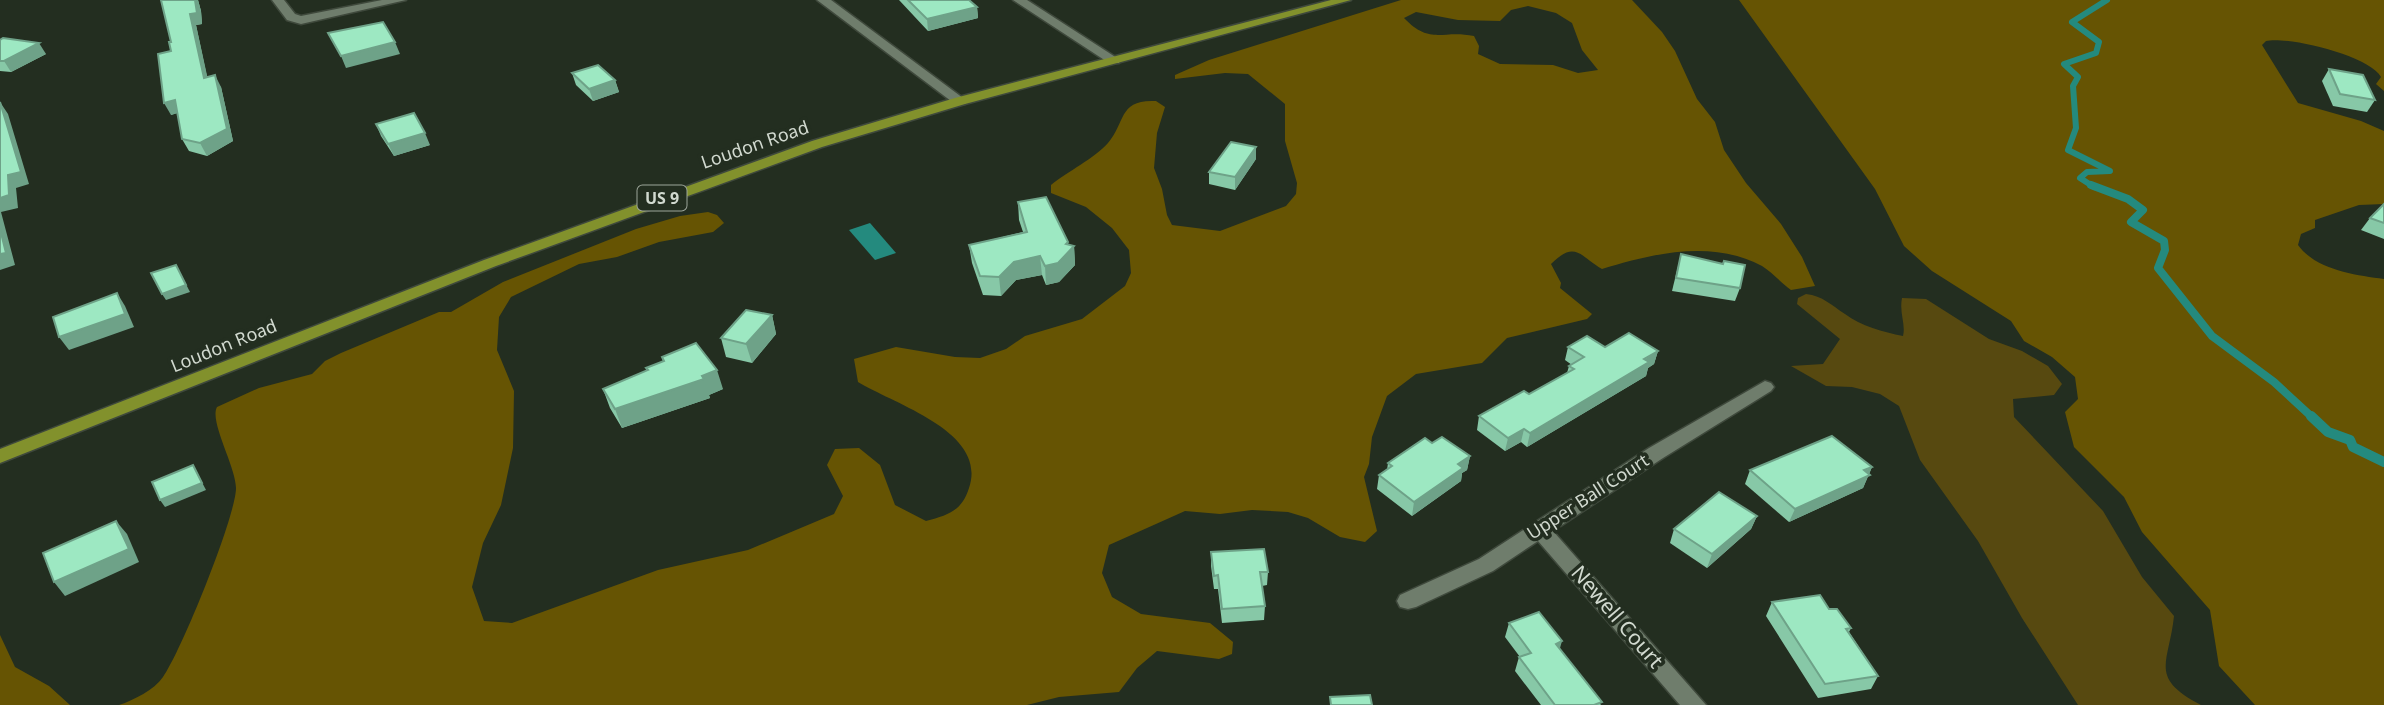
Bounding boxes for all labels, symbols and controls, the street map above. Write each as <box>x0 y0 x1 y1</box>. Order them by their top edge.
street label: Loudon Road <box>698 114 812 174</box>
road number: US 9 <box>638 186 686 210</box>
street label: Loudon Road <box>167 313 280 377</box>
street label: Upper Ball Court <box>1522 448 1653 545</box>
street label: Newell Court <box>1565 559 1670 674</box>

